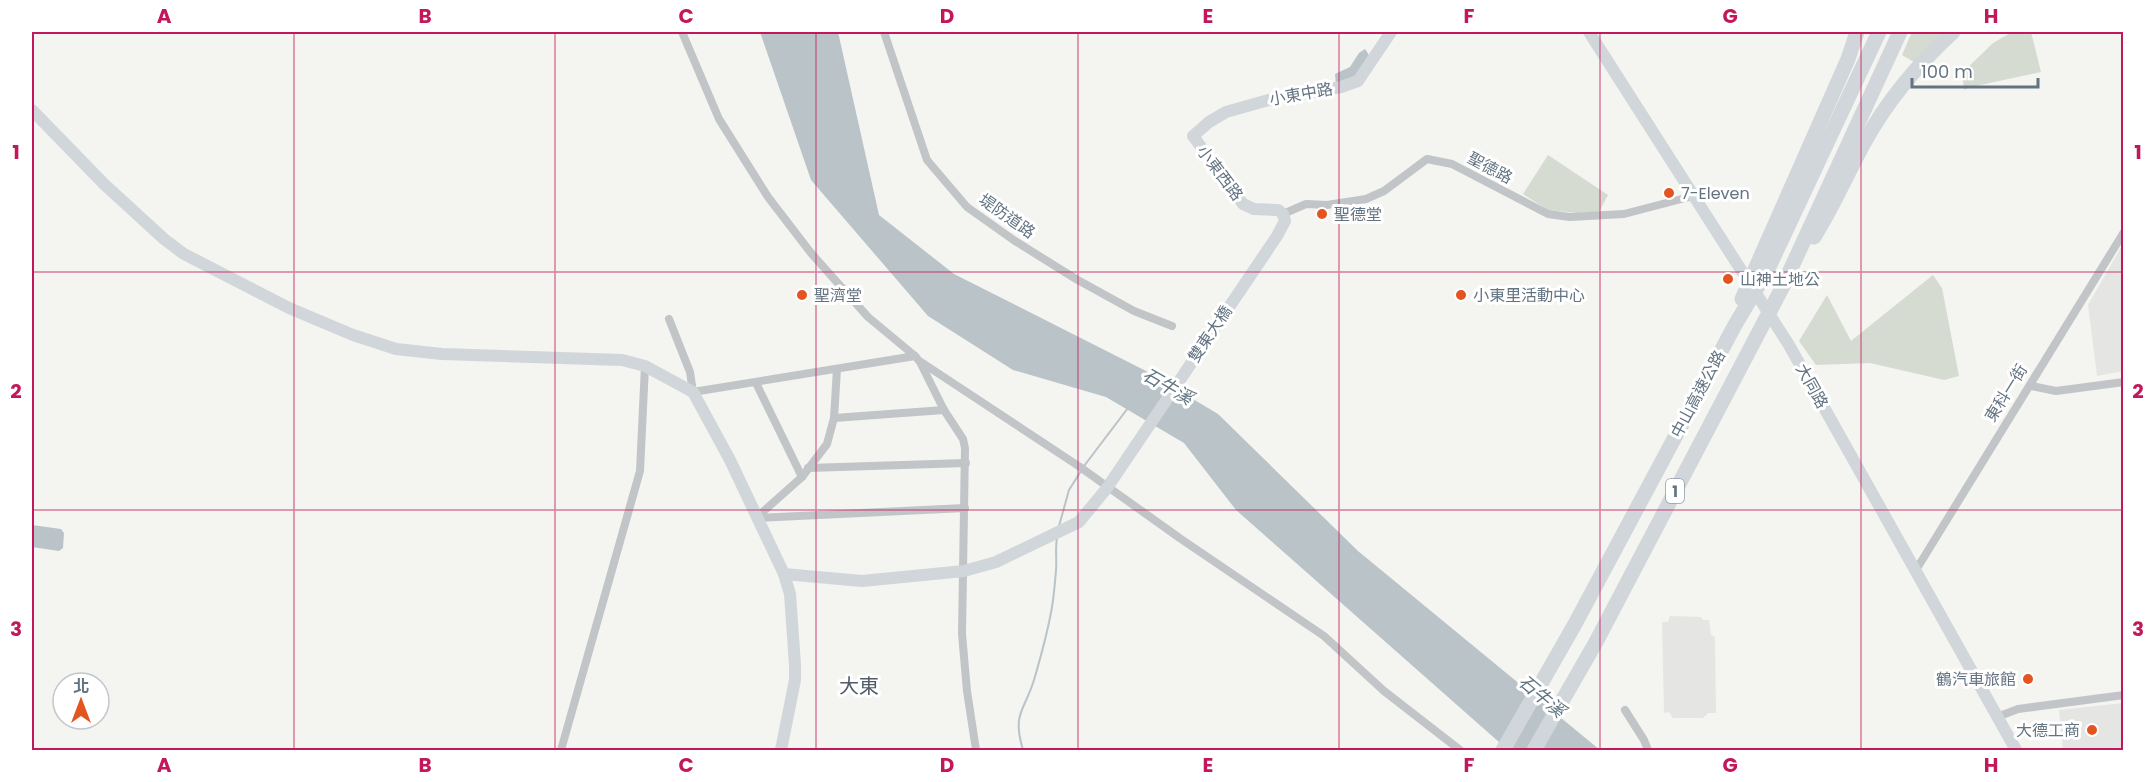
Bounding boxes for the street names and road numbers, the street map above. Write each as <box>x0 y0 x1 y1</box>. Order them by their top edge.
street label: 小東中路 <box>1267 77 1335 111</box>
street label: 小東西路 <box>1192 141 1248 205</box>
street label: 聖德路 <box>1463 147 1517 189</box>
street label: 堤防道路 <box>974 188 1040 244</box>
street label: 雙東大橋 <box>1183 301 1237 367</box>
street label: 中山高速公路 <box>1665 346 1731 442</box>
street label: 大同路 <box>1790 359 1834 413</box>
street label: 東科一街 <box>1979 360 2033 426</box>
road number: 1 <box>1666 479 1684 503</box>

